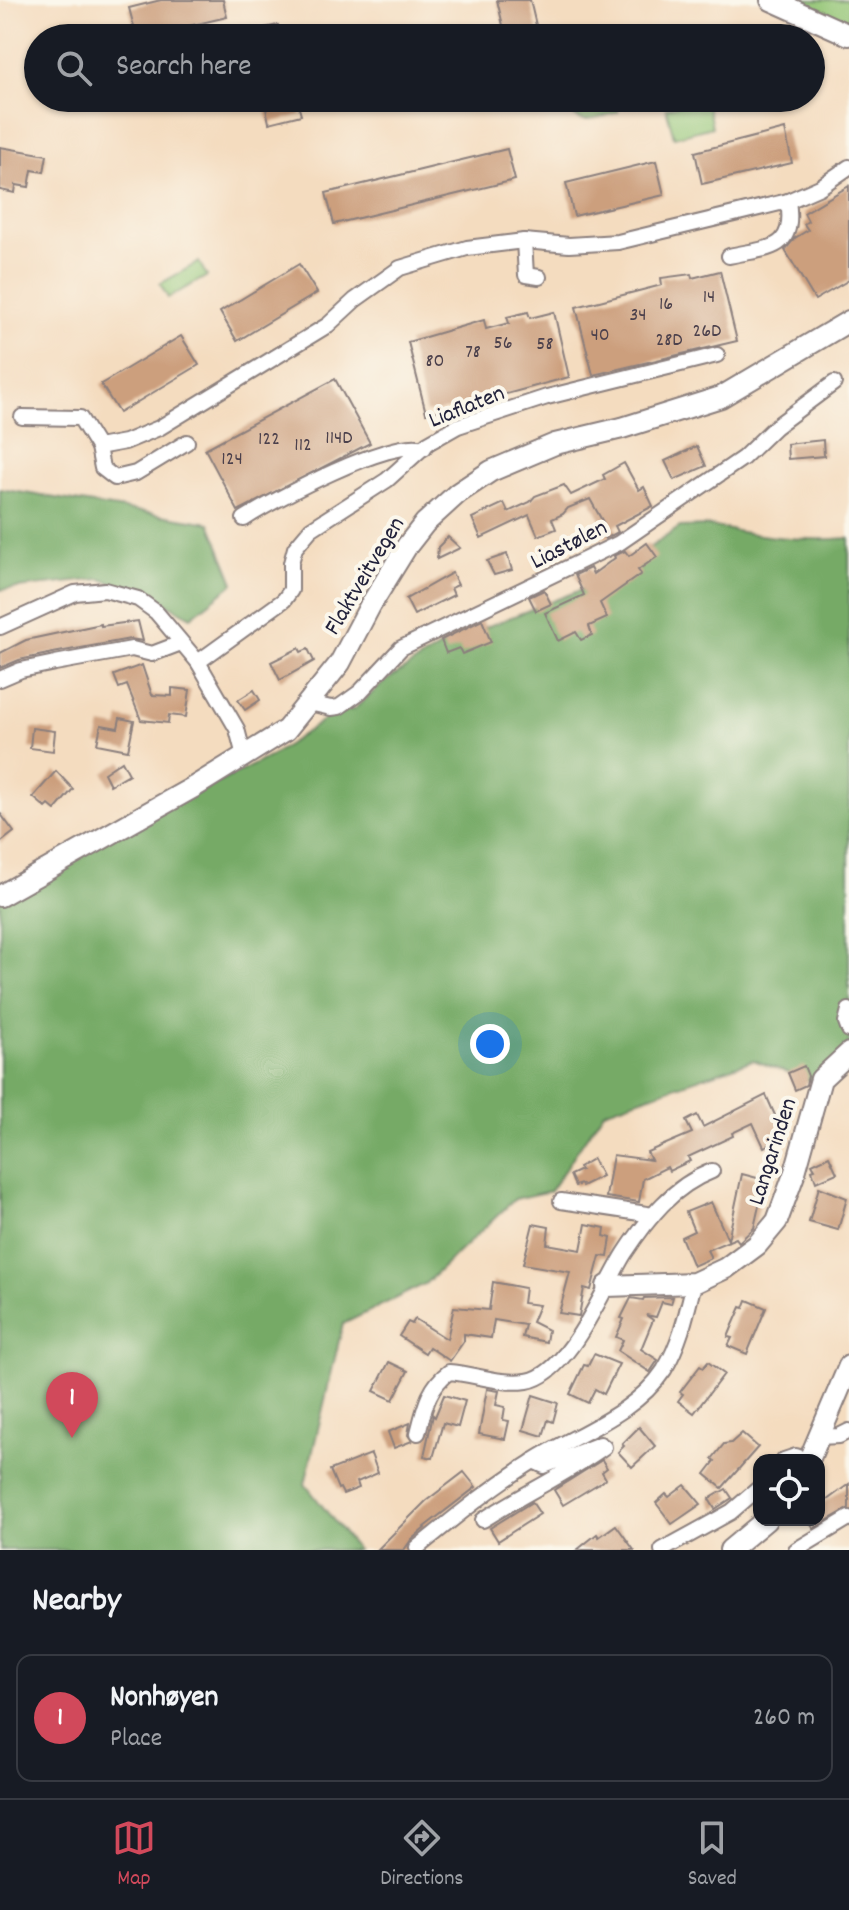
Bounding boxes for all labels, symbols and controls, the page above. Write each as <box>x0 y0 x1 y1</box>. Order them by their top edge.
search box <box>24 24 825 112</box>
icon: search <box>52 46 96 90</box>
text: Search here <box>116 47 252 90</box>
house number: 14 <box>703 284 715 312</box>
house number: 16 <box>659 291 673 319</box>
house number: 34 <box>629 302 647 330</box>
house number: 26D <box>693 318 721 346</box>
house number: 40 <box>590 322 610 350</box>
house number: 28D <box>655 327 683 355</box>
house number: 56 <box>493 330 513 358</box>
house number: 58 <box>536 331 554 359</box>
house number: 78 <box>465 339 481 367</box>
house number: 80 <box>426 348 444 376</box>
street label: Liaflaten <box>424 377 510 438</box>
house number: 114D <box>325 425 353 453</box>
house number: 122 <box>258 426 280 454</box>
house number: 112 <box>294 432 312 460</box>
house number: 124 <box>221 446 243 474</box>
street label: Flaktveitvegen <box>317 511 414 642</box>
street label: Liastølen <box>525 512 614 580</box>
your location <box>470 1024 510 1064</box>
street label: Langarinden <box>741 1094 807 1210</box>
pin: 1 <box>46 1372 98 1438</box>
map controls <box>753 1454 825 1526</box>
button: locate <box>753 1454 825 1526</box>
text: Nearby <box>32 1578 121 1627</box>
text: Nonhøyen <box>110 1678 218 1721</box>
text: 1 <box>57 1700 63 1737</box>
text: 260 m <box>753 1700 815 1737</box>
text: Place <box>110 1721 162 1758</box>
tab: Map <box>112 1816 156 1895</box>
tab: Directions <box>380 1816 464 1895</box>
tab: Saved <box>688 1816 737 1895</box>

